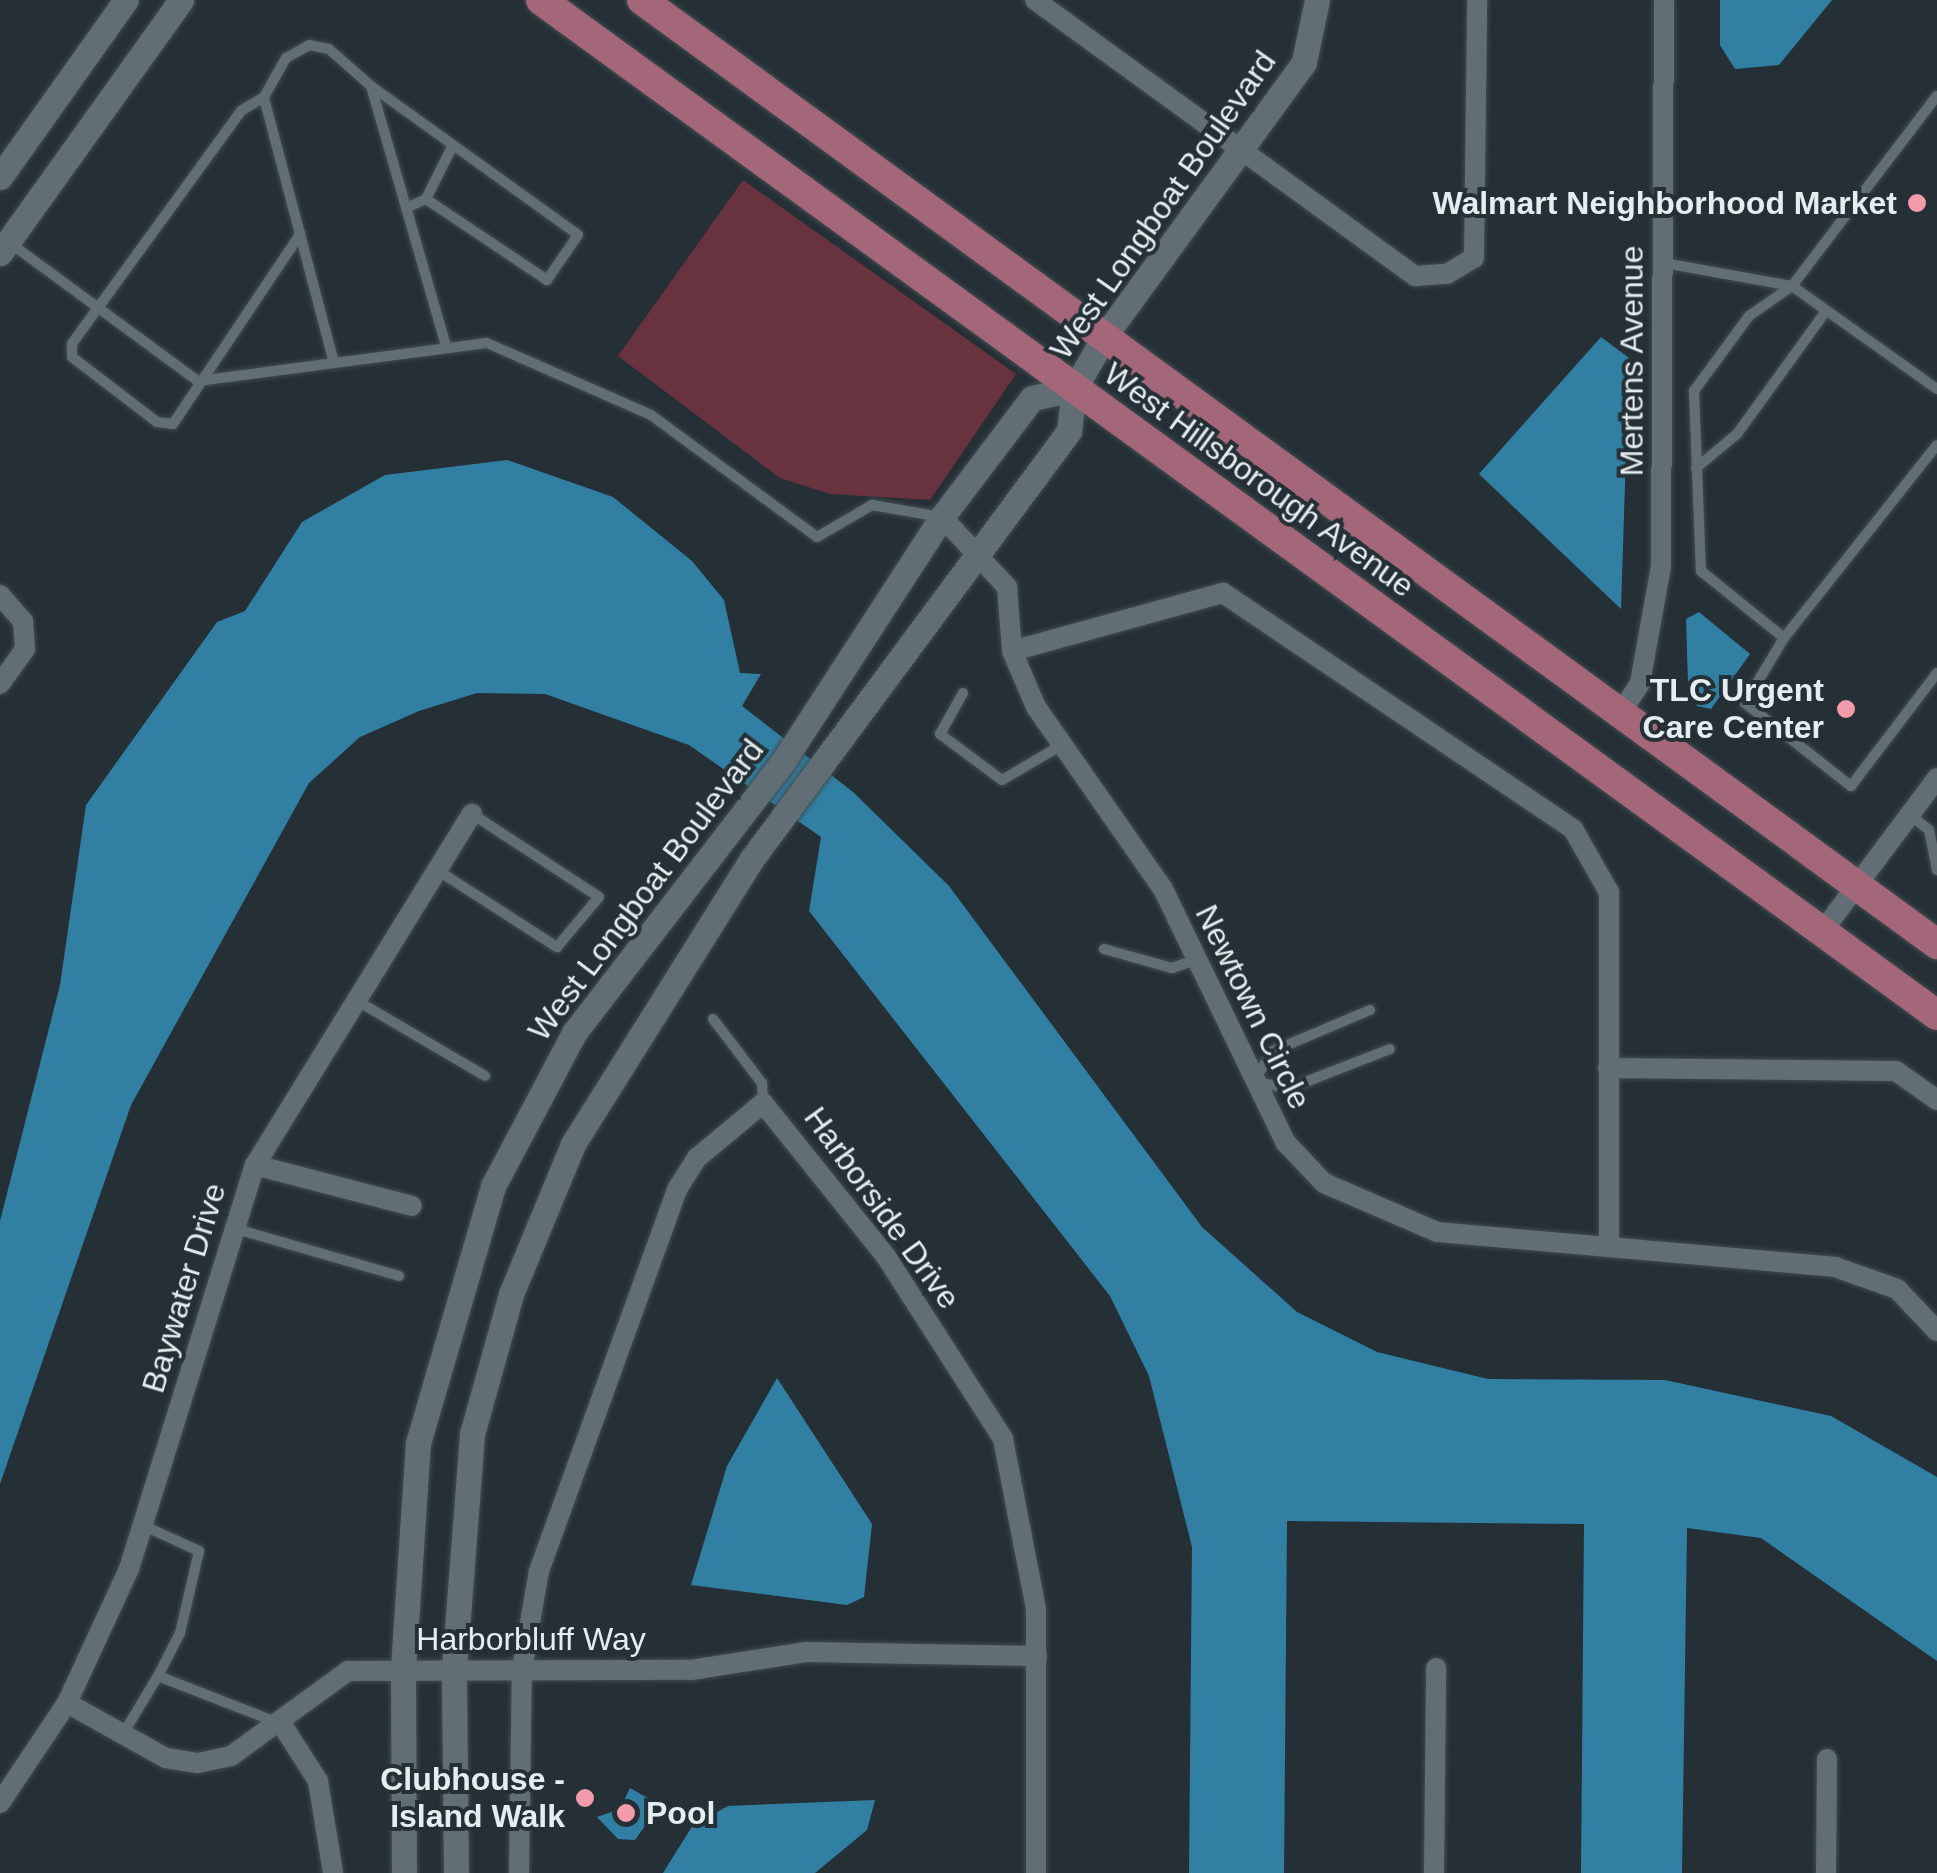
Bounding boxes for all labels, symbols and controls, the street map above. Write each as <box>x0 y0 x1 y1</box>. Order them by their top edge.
street label: West Longboat Boulevard <box>1042 43 1284 367</box>
place label: Walmart Neighborhood Market <box>1432 184 1897 222</box>
marker: Walmart Neighborhood Market <box>1906 192 1928 214</box>
street label: Mertens Avenue <box>1613 245 1651 477</box>
street label: West Hillsborough Avenue <box>1096 354 1422 606</box>
place label: TLC Urgent Care Center <box>1643 672 1824 747</box>
marker: TLC Urgent Care Center <box>1833 696 1859 722</box>
street label: West Longboat Boulevard <box>520 732 772 1048</box>
street label: Newtown Circle <box>1187 899 1319 1115</box>
street label: Harborside Drive <box>796 1100 968 1316</box>
street label: Baywater Drive <box>134 1179 234 1397</box>
street label: Harborbluff Way <box>416 1620 646 1658</box>
place label: Clubhouse - Island Walk <box>380 1761 565 1836</box>
marker: Clubhouse - Island Walk <box>574 1787 596 1809</box>
place label: Pool <box>646 1794 715 1832</box>
marker: Pool <box>615 1802 637 1824</box>

